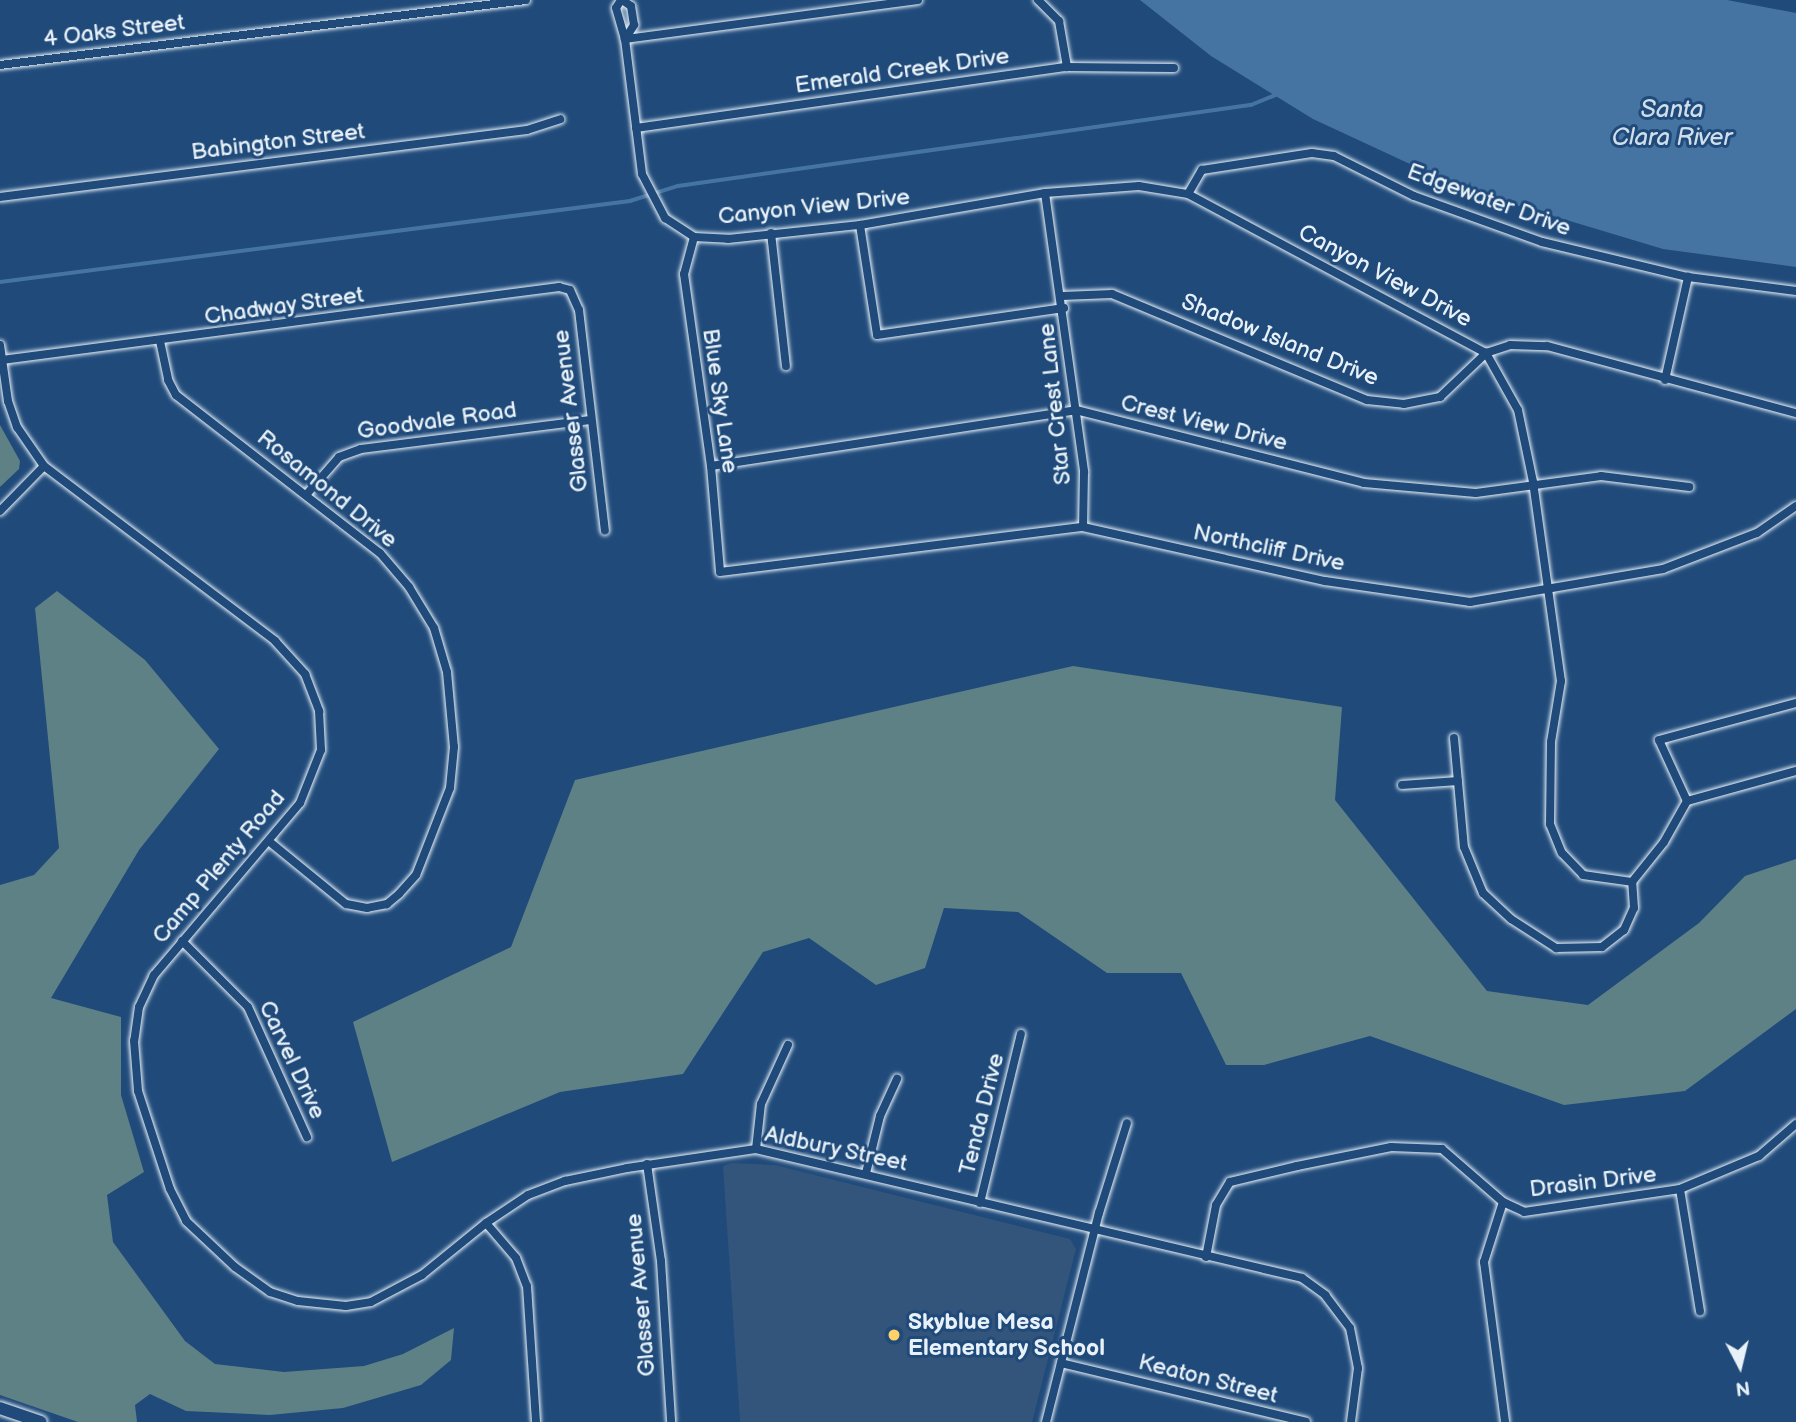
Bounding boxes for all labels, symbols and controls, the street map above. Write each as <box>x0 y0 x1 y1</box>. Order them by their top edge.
street label: 4 Oaks Street <box>42 9 186 53</box>
street label: Emerald Creek Drive <box>793 42 1011 100</box>
water label: Santa Clara River <box>1612 96 1732 152</box>
street label: Babington Street <box>189 118 367 166</box>
street label: Edgewater Drive <box>1403 158 1575 242</box>
street label: Canyon View Drive <box>716 183 912 231</box>
street label: Canyon View Drive <box>1293 218 1477 334</box>
street label: Chadway Street <box>202 281 366 331</box>
street label: Shadow Island Drive <box>1177 288 1383 392</box>
street label: Star Crest Lane <box>1033 322 1077 486</box>
street label: Blue Sky Lane <box>696 326 744 476</box>
street label: Glasser Avenue <box>547 328 595 494</box>
street label: Crest View Drive <box>1117 389 1291 457</box>
street label: Goodvale Road <box>355 396 519 446</box>
street label: Rosamond Drive <box>251 424 403 554</box>
street label: Northcliff Drive <box>1191 518 1347 578</box>
street label: Camp Plenty Road <box>146 784 292 950</box>
street label: Carvel Drive <box>253 996 331 1124</box>
street label: Tenda Drive <box>954 1050 1010 1178</box>
street label: Aldbury Street <box>761 1120 911 1178</box>
street label: Drasin Drive <box>1528 1161 1658 1203</box>
street label: Glasser Avenue <box>620 1212 662 1378</box>
place label: Skyblue Mesa Elementary School <box>908 1308 1106 1362</box>
marker: Skyblue Mesa Elementary School <box>886 1327 902 1343</box>
north arrow <box>1705 1331 1775 1401</box>
street label: Keaton Street <box>1135 1348 1281 1410</box>
text: N <box>1734 1375 1751 1400</box>

